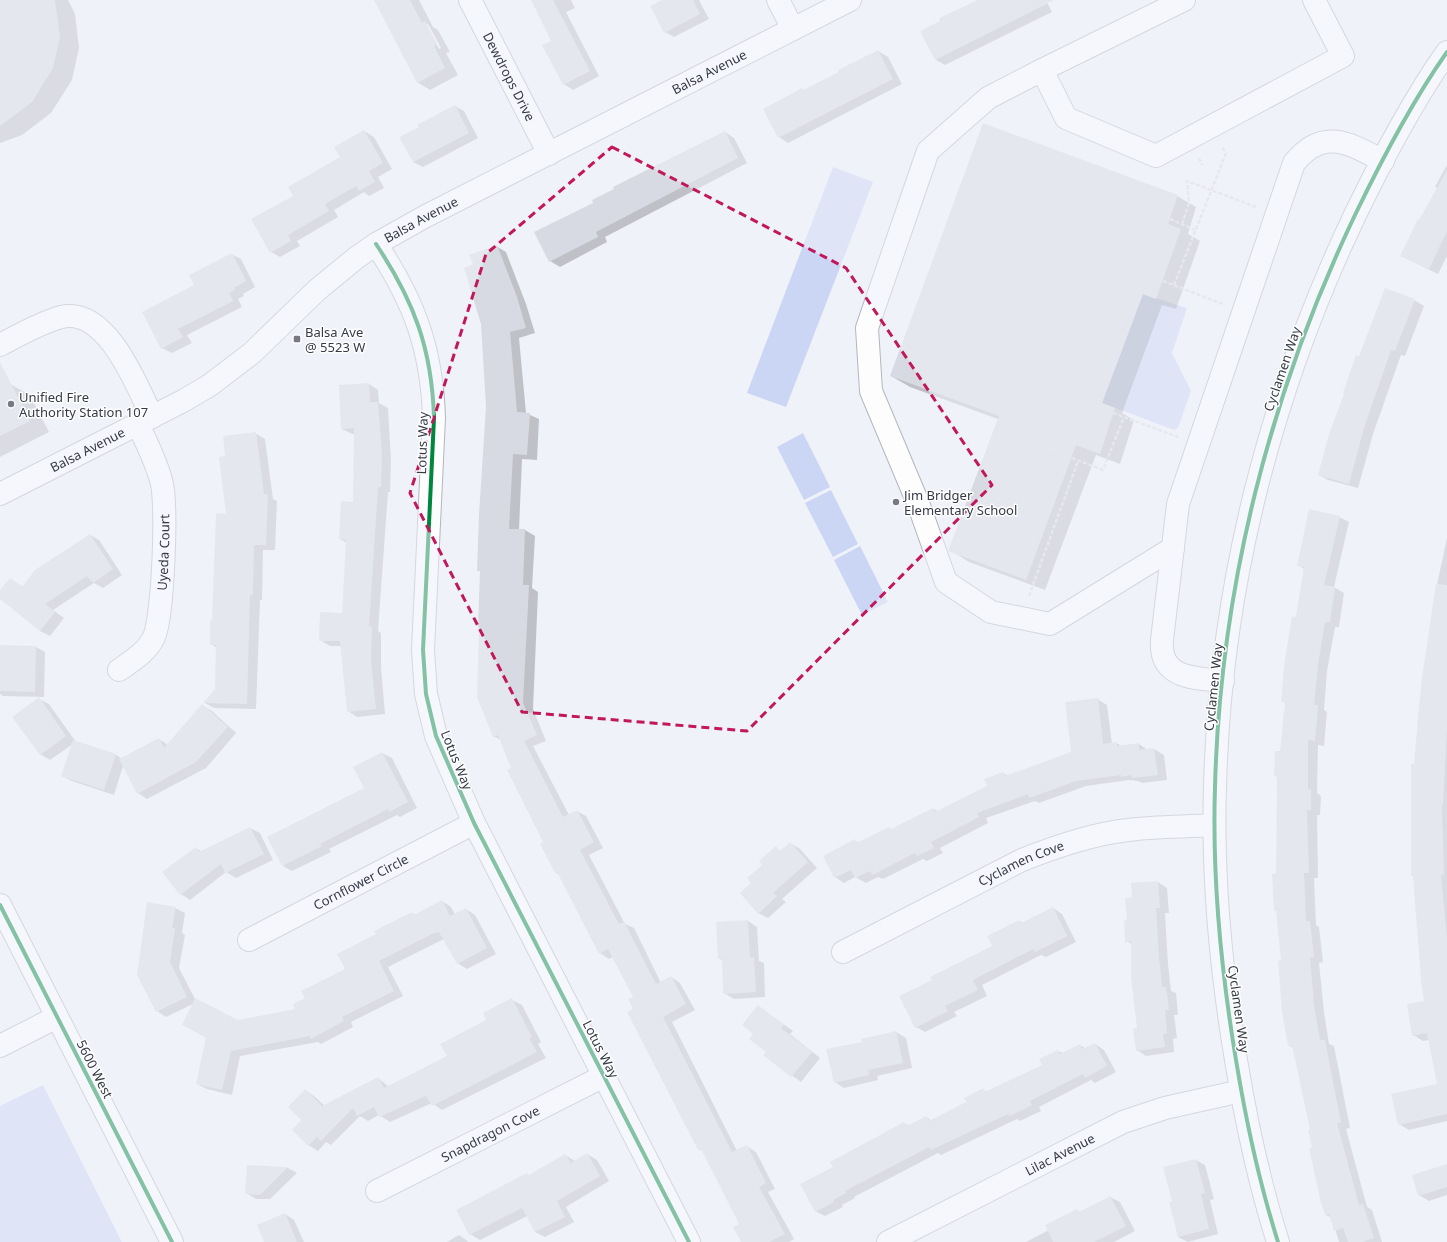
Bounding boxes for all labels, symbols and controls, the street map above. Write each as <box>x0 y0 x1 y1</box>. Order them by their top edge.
street label: Dewdrops Drive <box>479 29 540 124</box>
street label: Balsa Avenue <box>669 45 750 98</box>
street label: Balsa Avenue <box>381 192 461 247</box>
place label: Balsa Ave @ 5523 W <box>305 323 365 356</box>
street label: Cyclamen Way <box>1259 324 1305 414</box>
marker: Balsa Ave @ 5523 W <box>292 334 302 344</box>
place label: Unified Fire Authority Station 107 <box>19 388 148 421</box>
marker: Unified Fire Authority Station 107 <box>6 399 16 409</box>
street label: Lotus Way <box>412 411 432 475</box>
street label: Balsa Avenue <box>47 423 128 476</box>
place label: Jim Bridger Elementary School <box>902 486 1017 519</box>
marker: Jim Bridger Elementary School <box>891 497 901 507</box>
street label: Uyeda Court <box>153 514 173 591</box>
street label: Cyclamen Way <box>1199 642 1227 732</box>
street label: Lotus Way <box>437 728 477 793</box>
street label: Cyclamen Cove <box>975 836 1066 890</box>
street label: Cornflower Circle <box>310 850 411 914</box>
street label: Cyclamen Way <box>1224 964 1254 1054</box>
street label: Lotus Way <box>579 1017 623 1081</box>
street label: 5600 West <box>73 1037 118 1102</box>
street label: Snapdragon Cove <box>438 1101 543 1166</box>
street label: Lilac Avenue <box>1022 1129 1098 1180</box>

